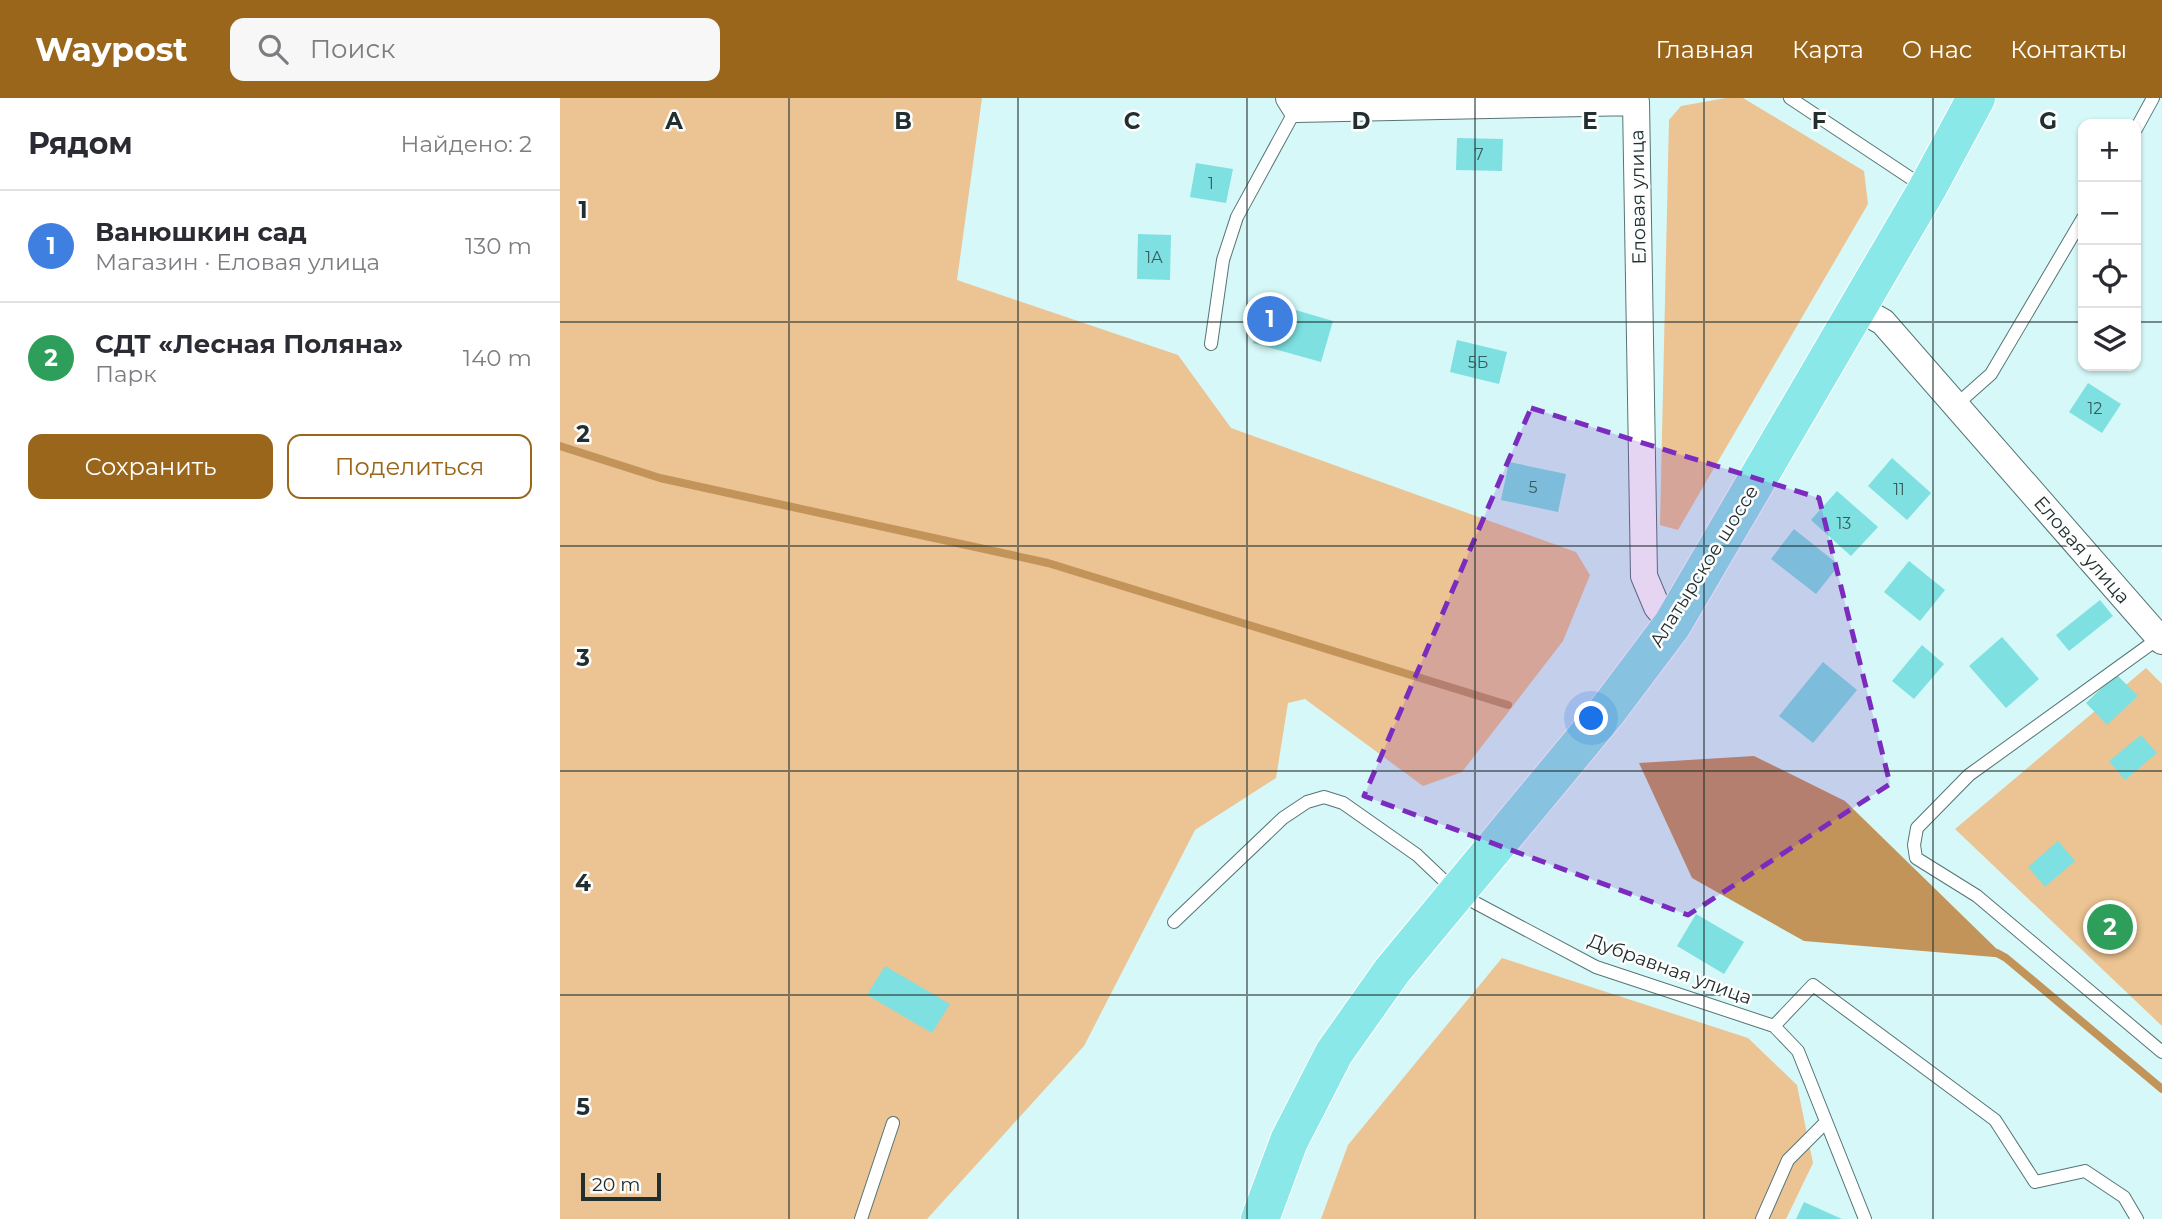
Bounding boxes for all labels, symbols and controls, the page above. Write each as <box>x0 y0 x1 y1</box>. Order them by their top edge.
search box <box>230 18 720 81</box>
text: Waypost <box>35 29 188 69</box>
icon: search <box>254 30 292 68</box>
text: Поиск <box>310 33 395 65</box>
text: Главная <box>1656 35 1754 64</box>
text: Карта <box>1792 35 1864 64</box>
text: О нас <box>1902 35 1972 64</box>
text: Контакты <box>2010 35 2127 64</box>
text: A <box>664 107 683 135</box>
text: B <box>894 107 912 135</box>
text: C <box>1124 107 1141 135</box>
text: D <box>1352 107 1371 135</box>
text: E <box>1582 107 1598 135</box>
text: F <box>1812 107 1827 135</box>
text: G <box>2039 107 2057 135</box>
map controls <box>2078 119 2141 371</box>
button: + <box>2078 119 2141 182</box>
text: Рядом <box>28 125 133 162</box>
street label: Еловая улица <box>1625 129 1651 265</box>
text: Найдено: 2 <box>401 130 532 158</box>
house number: 7 <box>1474 145 1484 164</box>
house number: 1 <box>1208 174 1214 193</box>
button: − <box>2078 182 2141 245</box>
text: 1 <box>578 196 588 224</box>
text: Ванюшкин сад <box>95 216 307 248</box>
text: 1 <box>46 232 56 260</box>
text: 130 m <box>465 232 532 260</box>
button: locate <box>2078 245 2141 308</box>
text: Магазин · Еловая улица <box>95 248 380 276</box>
house number: 1А <box>1145 248 1163 267</box>
pin: 1 <box>1247 293 1293 345</box>
button: layers <box>2078 308 2141 371</box>
text: СДТ «Лесная Поляна» <box>95 328 403 360</box>
text: 2 <box>44 344 58 372</box>
text: 140 m <box>463 344 532 372</box>
house number: 5Б <box>1468 353 1488 372</box>
text: Парк <box>95 360 157 388</box>
house number: 12 <box>2088 399 2102 418</box>
text: 2 <box>576 420 590 448</box>
button: Сохранить <box>28 434 273 499</box>
button: Поделиться <box>287 434 532 499</box>
house number: 5 <box>1528 478 1538 497</box>
house number: 11 <box>1893 480 1905 499</box>
street label: Алатырское шоссе <box>1645 481 1763 651</box>
street label: Еловая улица <box>2029 491 2135 609</box>
house number: 13 <box>1837 514 1851 533</box>
text: 3 <box>575 644 590 672</box>
your location <box>1574 701 1608 735</box>
text: 4 <box>575 869 591 897</box>
pin: 2 <box>2087 901 2133 953</box>
street label: Дубравная улица <box>1585 929 1755 1009</box>
text: 5 <box>576 1093 590 1121</box>
scale bar <box>581 1170 662 1202</box>
text: 20 m <box>592 1173 640 1196</box>

